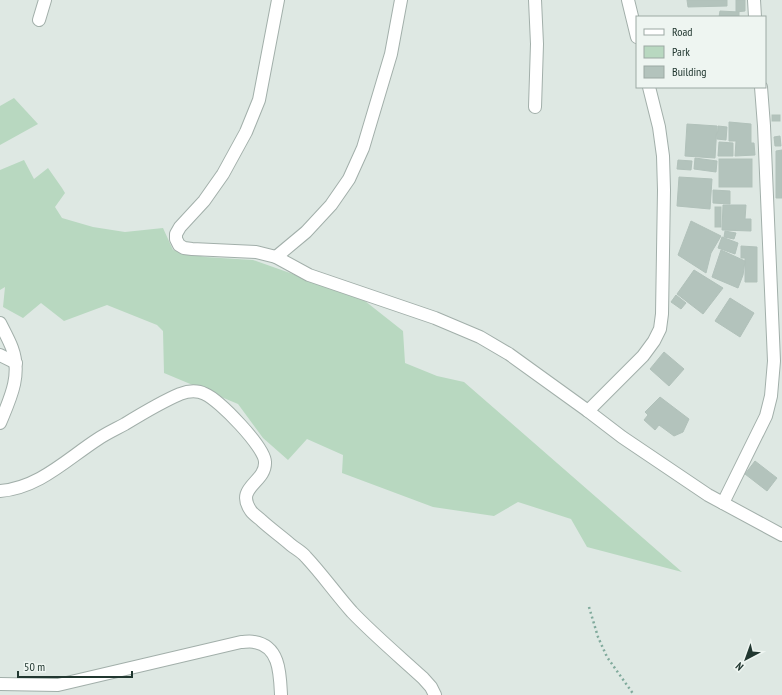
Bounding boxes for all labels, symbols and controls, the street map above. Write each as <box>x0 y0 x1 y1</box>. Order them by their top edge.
legend <box>636 16 766 88</box>
text: Road <box>672 24 692 39</box>
text: Park <box>672 44 690 59</box>
text: Building <box>672 64 707 79</box>
north arrow <box>726 639 766 679</box>
scale bar <box>18 653 132 679</box>
text: 50 m <box>24 659 45 674</box>
text: N <box>733 659 746 674</box>

